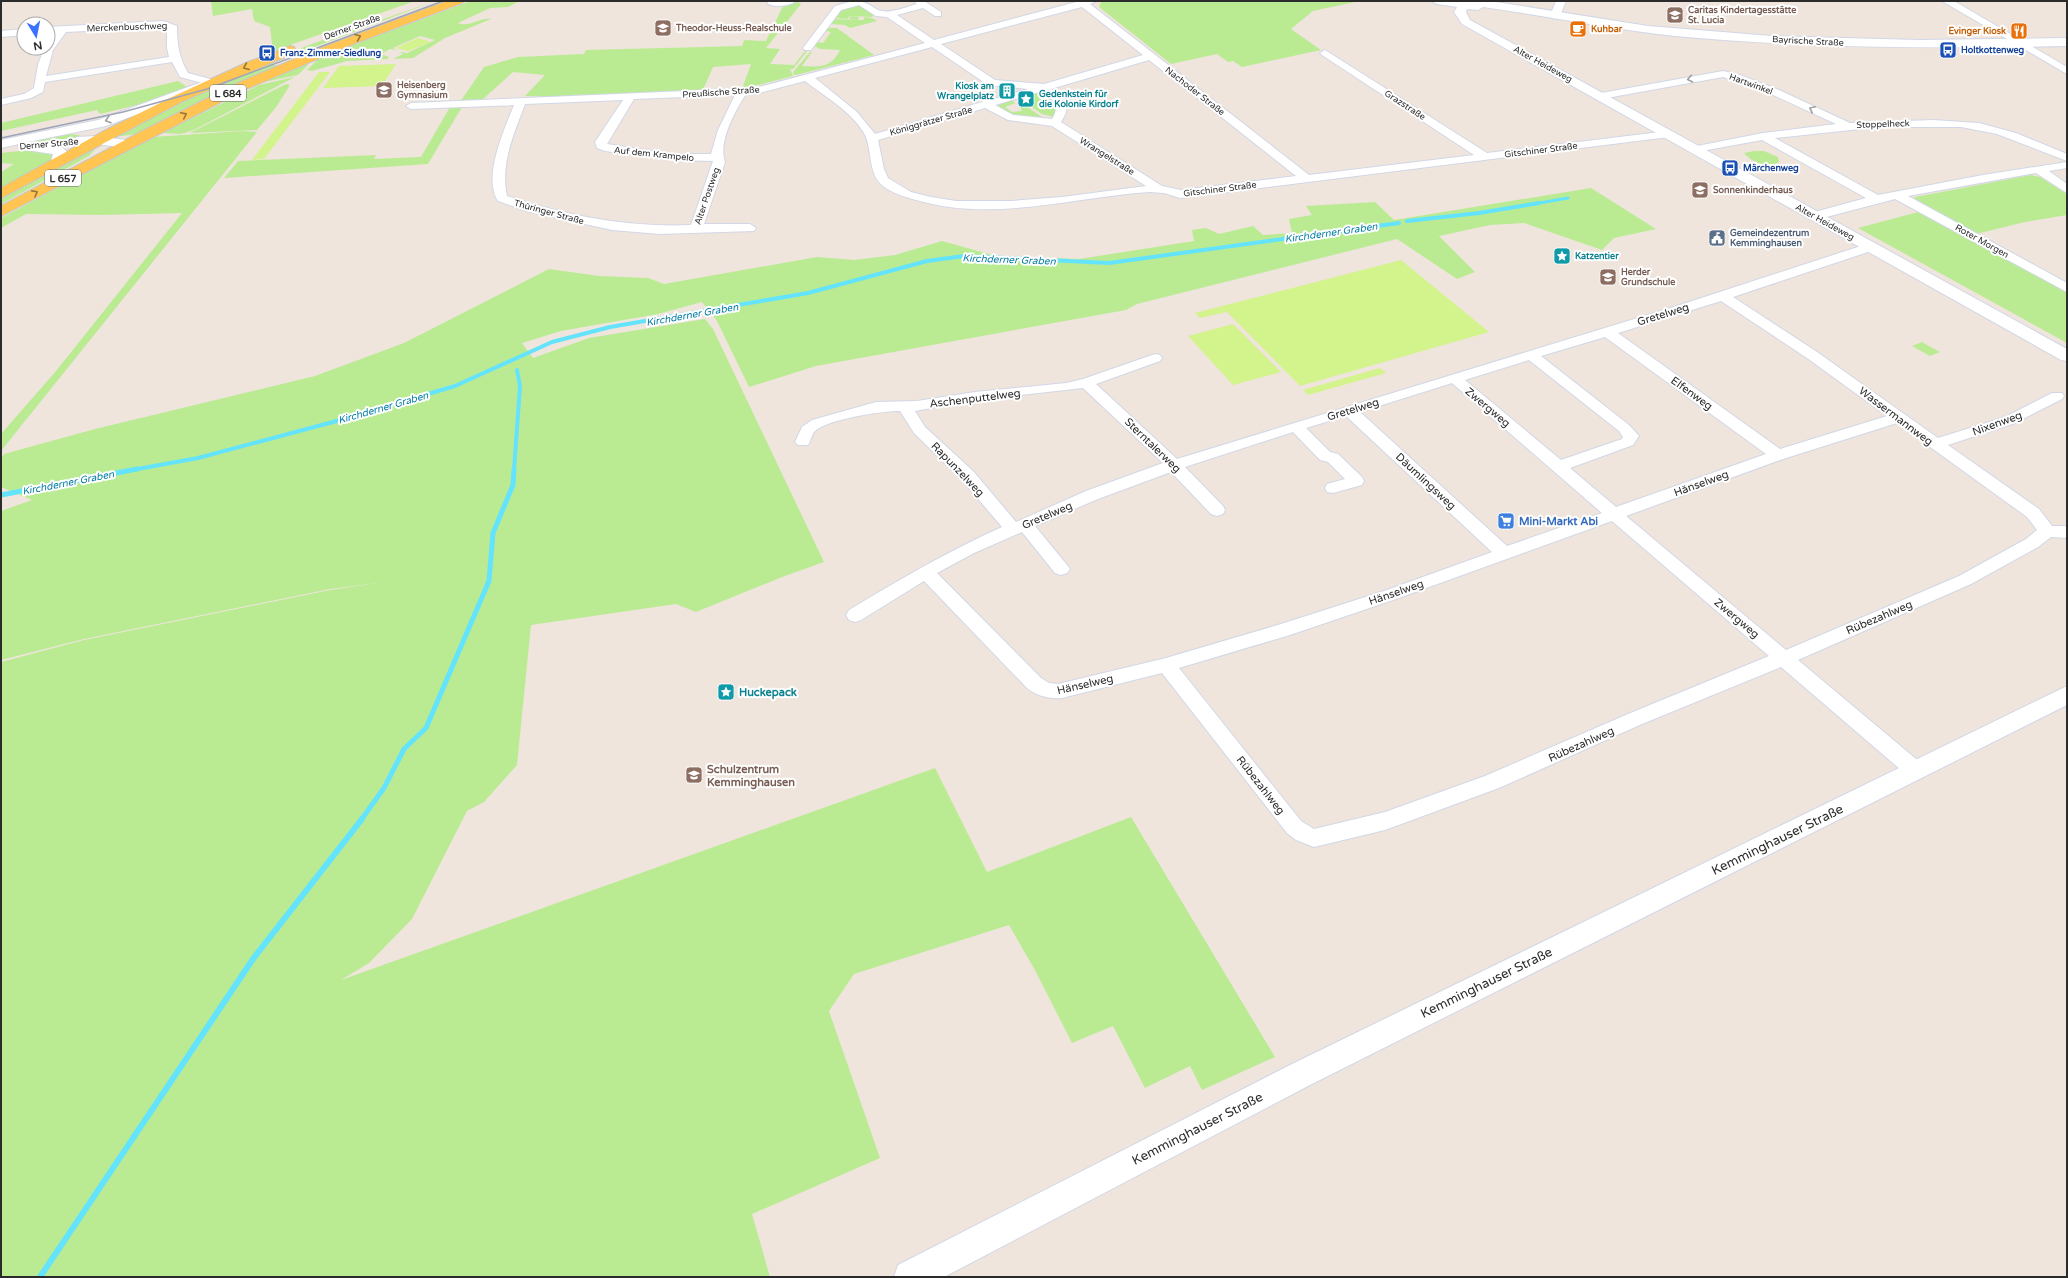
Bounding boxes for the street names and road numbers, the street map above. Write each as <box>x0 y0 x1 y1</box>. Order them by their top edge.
street label: Derner Straße <box>322 12 382 43</box>
street label: Merckenbuschweg <box>87 21 168 34</box>
street label: Bayrische Straße <box>1772 34 1844 49</box>
street label: Alter Heideweg <box>1511 44 1574 85</box>
street label: Nachoder Straße <box>1163 65 1227 118</box>
street label: Hartwinkel <box>1727 71 1774 97</box>
street label: Preußische Straße <box>682 84 760 101</box>
road number: L 684 <box>210 85 246 101</box>
street label: Grazstraße <box>1382 88 1427 123</box>
street label: Königgrätzer Straße <box>888 104 974 139</box>
street label: Stoppelheck <box>1856 118 1910 131</box>
street label: Wrangelstraße <box>1077 135 1136 178</box>
street label: Derner Straße <box>19 136 79 153</box>
street label: Gitschiner Straße <box>1504 141 1578 160</box>
street label: Auf dem Krampelo <box>613 145 695 164</box>
street label: Alter Postweg <box>692 166 722 226</box>
road number: L 657 <box>45 170 81 186</box>
street label: Gitschiner Straße <box>1183 180 1257 199</box>
street label: Thüringer Straße <box>513 198 585 227</box>
street label: Alter Heideweg <box>1793 202 1856 243</box>
street label: Roter Morgen <box>1953 222 2011 261</box>
street label: Gretelweg <box>1636 300 1691 329</box>
street label: Elfenweg <box>1668 374 1715 413</box>
street label: Wassermannweg <box>1856 384 1935 448</box>
street label: Zwergweg <box>1463 385 1513 430</box>
street label: Aschenputtelweg <box>929 386 1021 411</box>
street label: Gretelweg <box>1326 395 1381 424</box>
street label: Nixenweg <box>1971 408 2024 438</box>
street label: Sterntalerweg <box>1122 415 1183 475</box>
street label: Rapunzelweg <box>928 439 987 499</box>
street label: Däumlingsweg <box>1393 450 1458 512</box>
street label: Hänselweg <box>1672 468 1730 499</box>
street label: Gretelweg <box>1020 499 1074 532</box>
street label: Hänselweg <box>1367 577 1425 608</box>
street label: Zwergweg <box>1712 596 1762 641</box>
street label: Rübezahlweg <box>1844 598 1914 637</box>
street label: Hänselweg <box>1056 672 1115 697</box>
street label: Rübezahlweg <box>1546 724 1616 765</box>
street label: Rübezahlweg <box>1234 753 1287 817</box>
street label: Kemminghauser Straße <box>1709 801 1846 879</box>
street label: Kemminghauser Straße <box>1418 944 1555 1022</box>
street label: Kemminghauser Straße <box>1129 1089 1265 1169</box>

